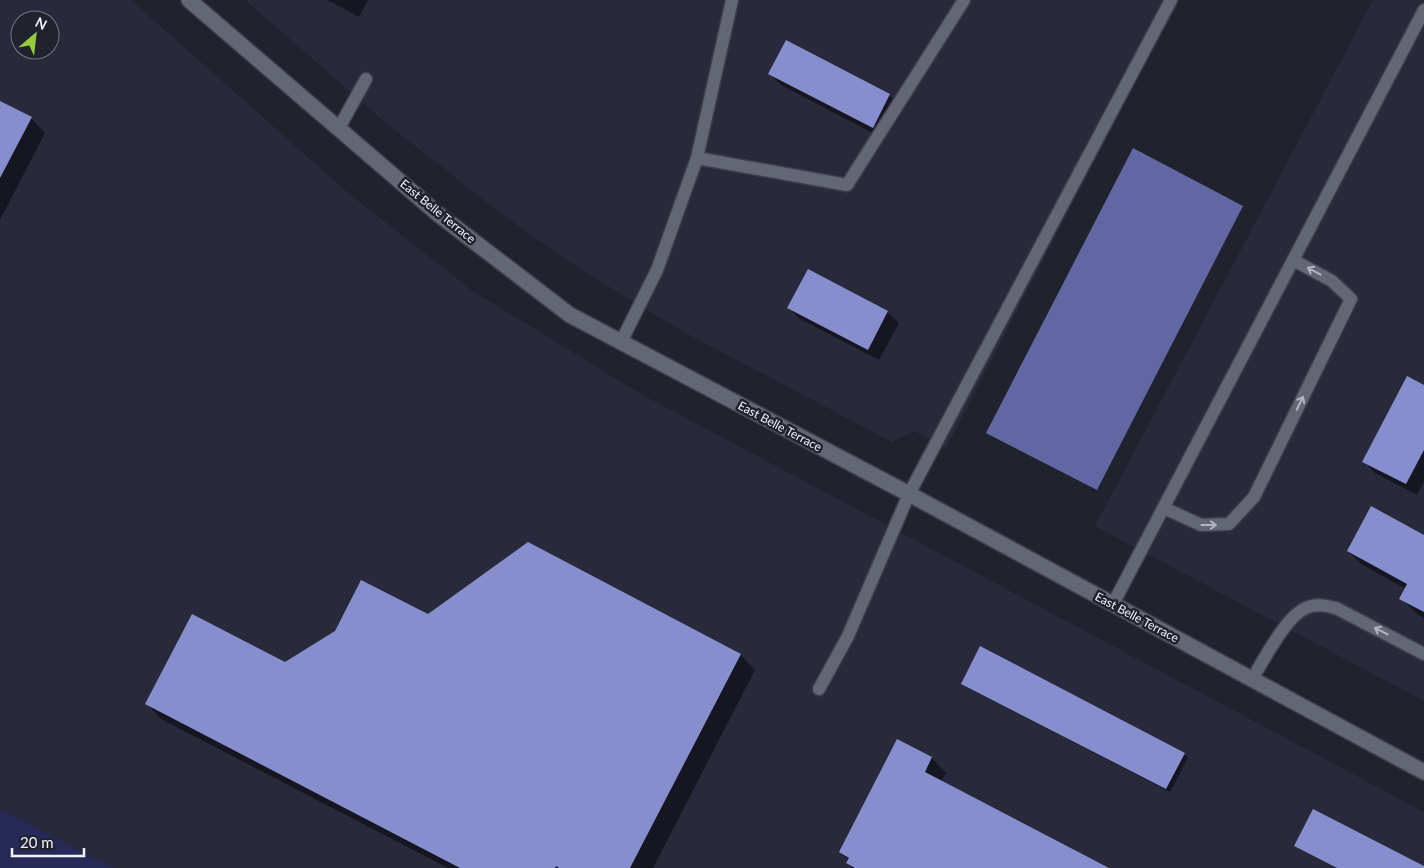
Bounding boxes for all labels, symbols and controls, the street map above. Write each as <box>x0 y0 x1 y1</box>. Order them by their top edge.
north arrow <box>10 10 60 60</box>
text: N <box>33 13 50 33</box>
street label: East Belle Terrace <box>397 176 479 246</box>
one-way arrow <box>1307 266 1322 276</box>
one-way arrow <box>1296 396 1306 411</box>
street label: East Belle Terrace <box>736 398 824 454</box>
one-way arrow <box>1200 520 1216 530</box>
street label: East Belle Terrace <box>1093 589 1181 645</box>
one-way arrow <box>1374 626 1389 635</box>
scale bar <box>12 826 85 858</box>
text: 20 m <box>20 833 54 851</box>

